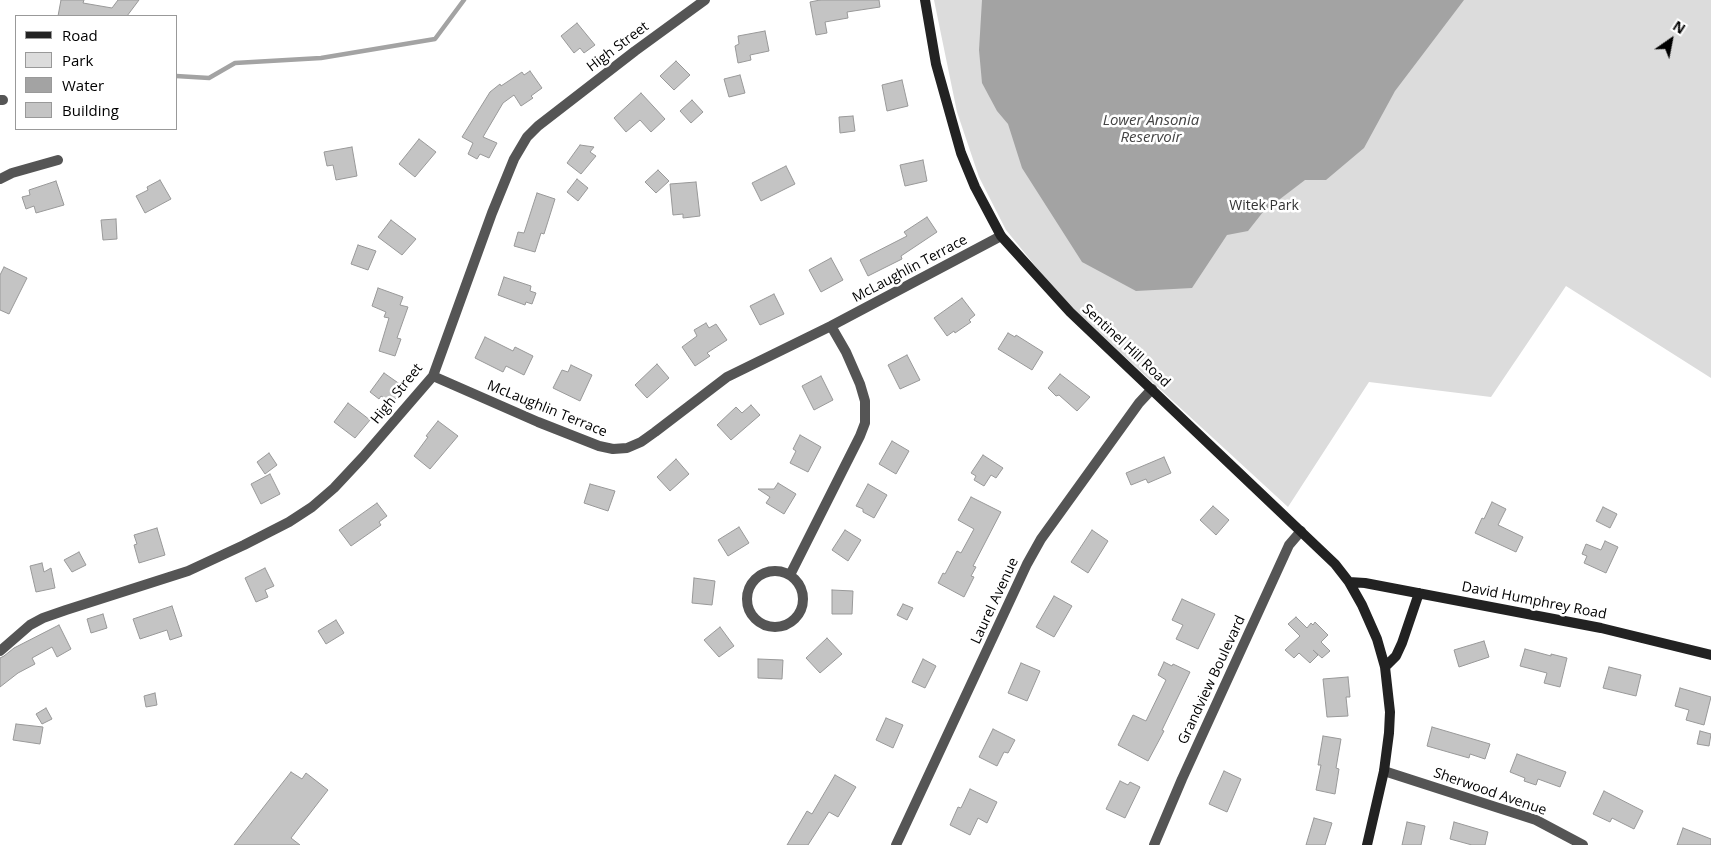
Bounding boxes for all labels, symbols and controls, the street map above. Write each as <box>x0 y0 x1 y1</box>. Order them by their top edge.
legend <box>15 15 178 130</box>
north arrow <box>1646 15 1696 65</box>
text: N <box>1669 16 1689 38</box>
street label: High Street <box>584 18 652 76</box>
text: Road <box>62 25 98 45</box>
text: Park <box>62 50 93 70</box>
text: Water <box>62 75 104 95</box>
text: Building <box>62 100 119 120</box>
water label: Lower Ansonia Reservoir <box>1103 112 1199 147</box>
park label: Witek Park <box>1229 198 1299 214</box>
street label: McLaughlin Terrace <box>850 232 970 306</box>
street label: Sentinel Hill Road <box>1078 301 1174 391</box>
street label: High Street <box>368 360 426 428</box>
street label: McLaughlin Terrace <box>485 377 609 441</box>
street label: Laurel Avenue <box>968 555 1022 647</box>
street label: David Humphrey Road <box>1460 579 1608 623</box>
street label: Grandview Boulevard <box>1175 613 1249 747</box>
street label: Sherwood Avenue <box>1431 765 1549 819</box>

